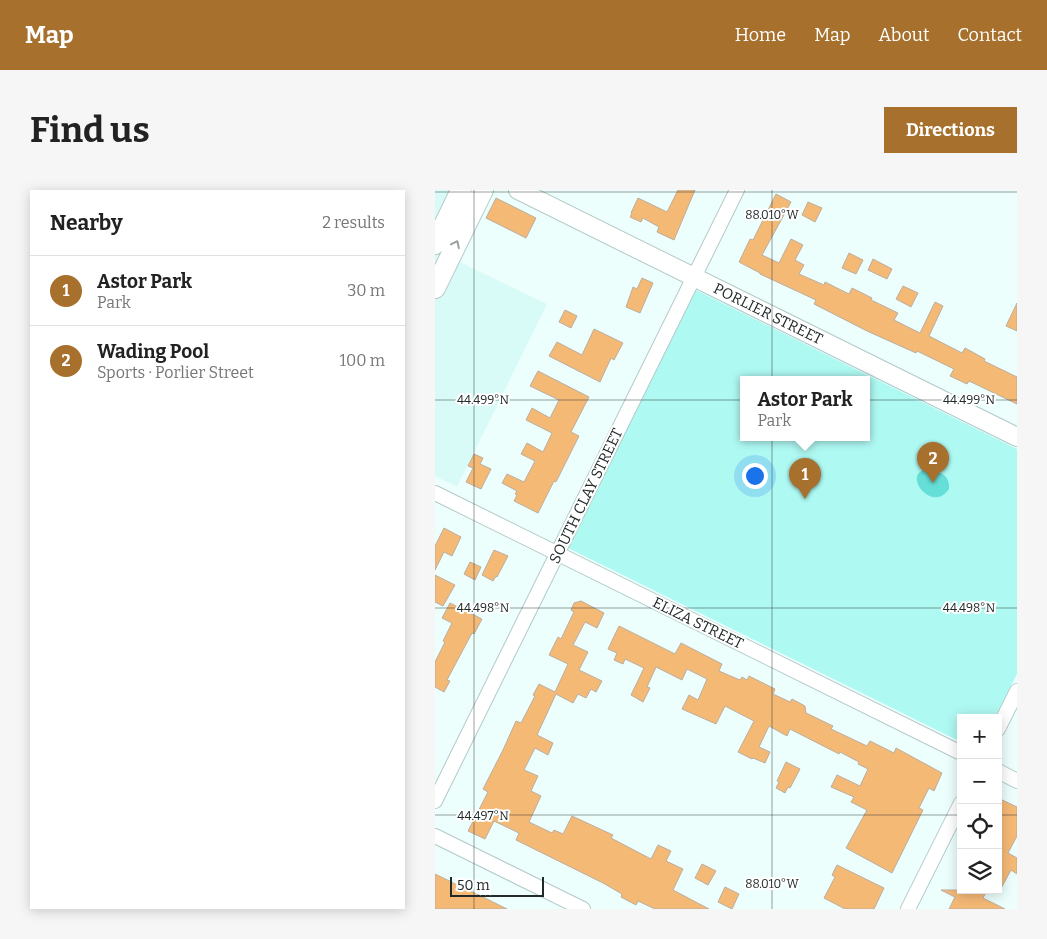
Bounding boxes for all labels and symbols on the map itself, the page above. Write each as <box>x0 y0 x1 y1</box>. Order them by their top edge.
text: 88.010°W <box>745 208 799 222</box>
one-way arrow <box>450 241 460 250</box>
street label: PORLIER STREET <box>711 279 826 348</box>
text: 44.499°N <box>457 393 509 407</box>
text: 44.499°N <box>943 393 995 407</box>
street label: SOUTH CLAY STREET <box>545 425 627 566</box>
pin: 2 <box>917 442 949 483</box>
pin: 1 <box>789 458 821 499</box>
your location <box>742 463 768 489</box>
street label: ELIZA STREET <box>650 593 747 653</box>
text: 44.498°N <box>457 601 510 615</box>
text: 44.498°N <box>943 601 996 615</box>
text: 44.497°N <box>457 809 509 823</box>
scale bar <box>450 874 544 897</box>
text: 88.010°W <box>745 877 799 891</box>

